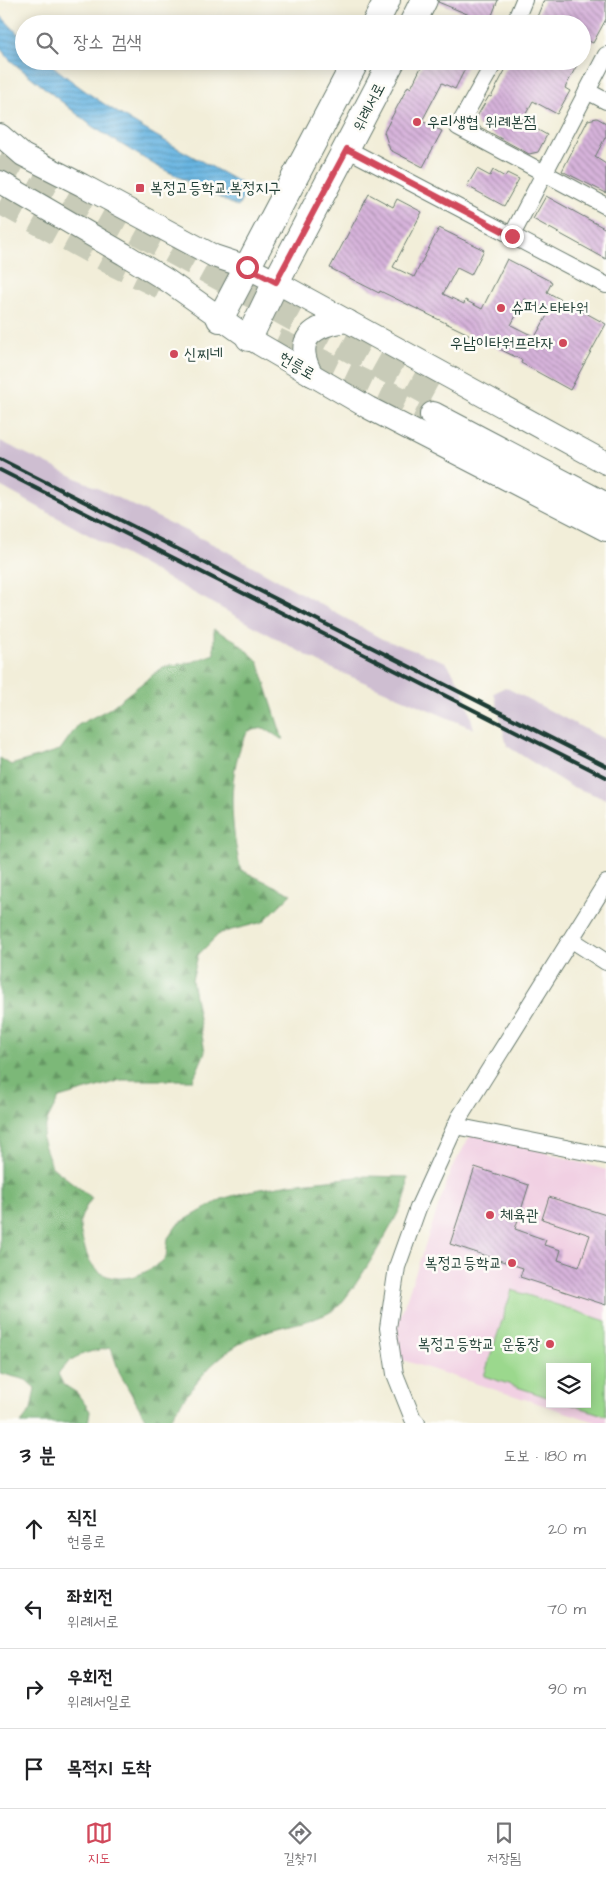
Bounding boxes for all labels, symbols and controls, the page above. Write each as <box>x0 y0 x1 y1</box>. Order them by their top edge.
search box <box>15 15 591 70</box>
icon: search <box>33 29 61 57</box>
text: 장소 검색 <box>73 29 142 56</box>
street label: 위례서로 <box>348 79 390 135</box>
place label: 우리생협 위례본점 <box>427 111 537 133</box>
marker: 우리생협 위례본점 <box>411 116 423 128</box>
place label: 복정고등학교.복정지구 <box>150 177 281 199</box>
marker: 복정고등학교.복정지구 <box>134 182 146 194</box>
route end <box>501 225 524 248</box>
route start <box>236 256 259 279</box>
place label: 슈퍼스타타워 <box>511 297 588 319</box>
marker: 슈퍼스타타워 <box>495 302 507 314</box>
place label: 우남이타워프라자 <box>450 332 553 354</box>
marker: 우남이타워프라자 <box>557 337 569 349</box>
place label: 신찌네 <box>184 343 223 365</box>
street label: 헌릉로 <box>275 347 319 385</box>
marker: 신찌네 <box>168 348 180 360</box>
place label: 체육관 <box>500 1204 539 1226</box>
marker: 체육관 <box>484 1209 496 1221</box>
place label: 복정고등학교 <box>425 1252 502 1274</box>
marker: 복정고등학교 <box>506 1257 518 1269</box>
place label: 복정고등학교 운동장 <box>418 1333 540 1355</box>
marker: 복정고등학교 운동장 <box>544 1338 556 1350</box>
map controls <box>546 1363 591 1408</box>
button: layers <box>546 1363 591 1408</box>
text: 3 분 <box>20 1441 56 1470</box>
text: 도보 · 180 m <box>504 1445 586 1467</box>
text: 직진 <box>67 1504 98 1531</box>
icon: ahead <box>20 1515 48 1543</box>
text: 20 m <box>548 1518 586 1540</box>
text: 헌릉로 <box>67 1531 106 1553</box>
text: 좌회전 <box>67 1584 113 1611</box>
icon: left <box>20 1595 48 1623</box>
text: 70 m <box>547 1598 586 1620</box>
text: 위례서로 <box>67 1611 119 1633</box>
text: 우회전 <box>67 1664 113 1691</box>
icon: right <box>20 1675 48 1703</box>
text: 90 m <box>548 1678 586 1700</box>
text: 위례서일로 <box>67 1691 131 1713</box>
icon: arrive <box>20 1755 48 1783</box>
text: 목적지 도착 <box>67 1755 151 1782</box>
tab: 지도 <box>85 1819 113 1869</box>
tab: 길찾기 <box>283 1819 317 1869</box>
tab: 저장됨 <box>487 1819 521 1869</box>

